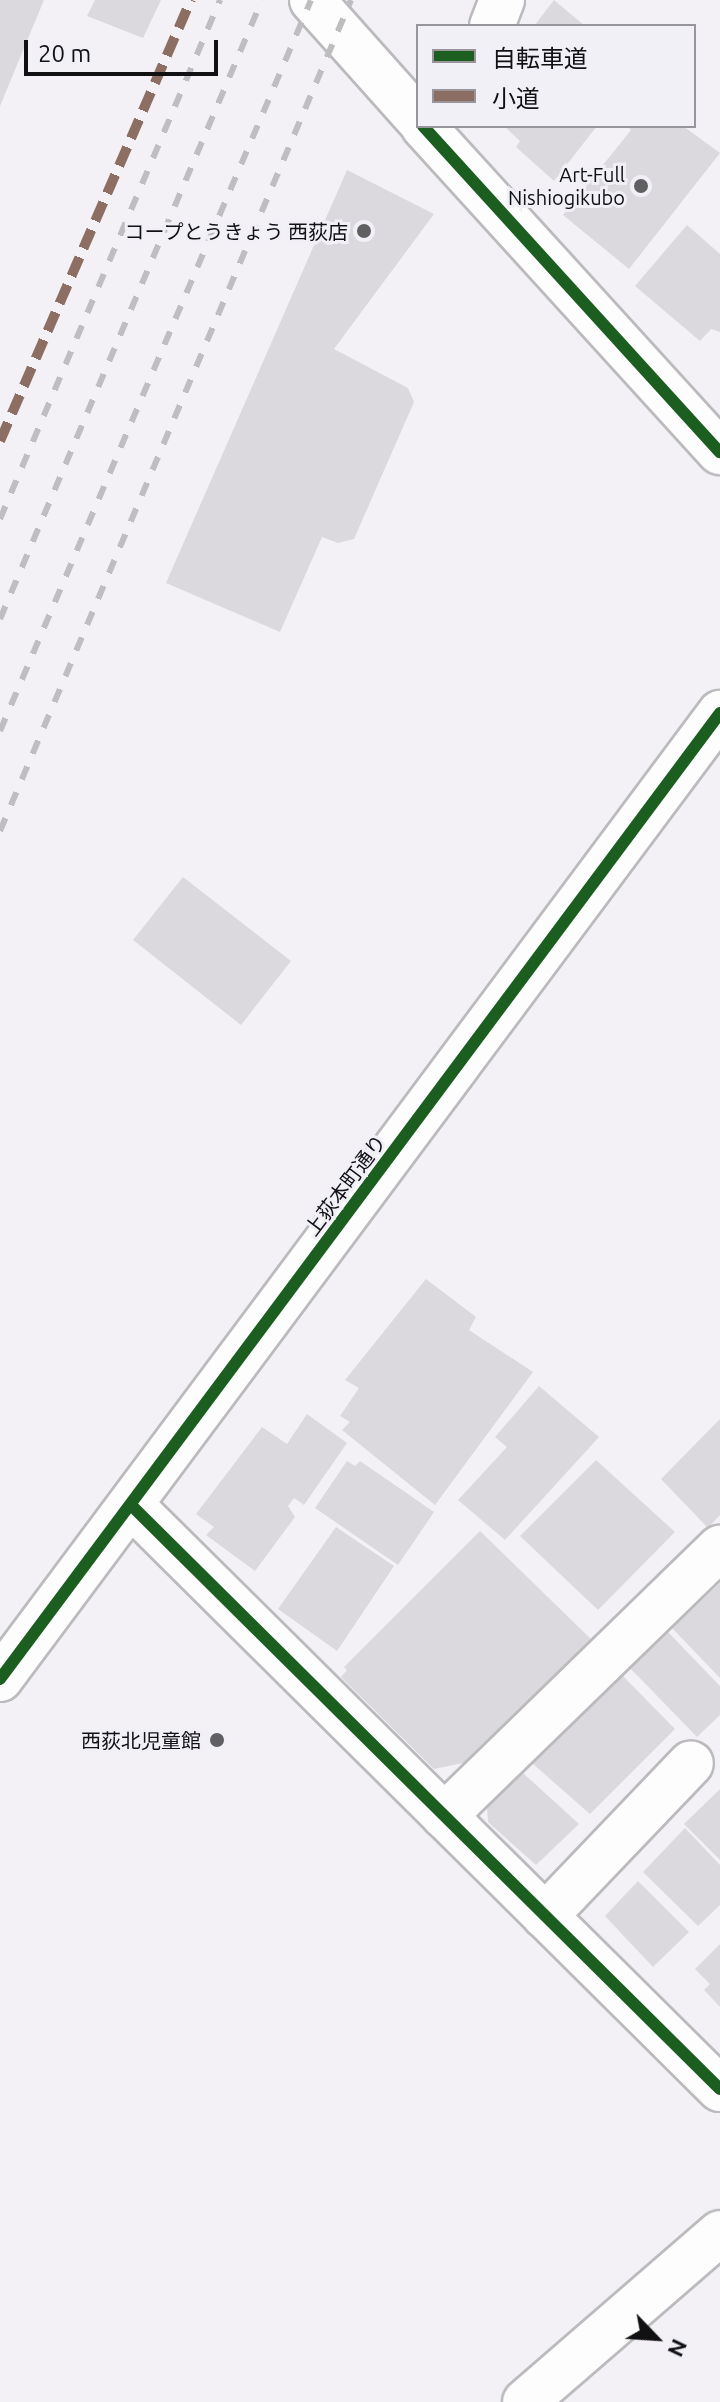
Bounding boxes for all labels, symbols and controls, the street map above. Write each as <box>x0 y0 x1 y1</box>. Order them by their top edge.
scale bar <box>28 24 222 74</box>
legend <box>416 24 696 128</box>
text: 20 m <box>38 40 91 67</box>
text: 自転車道 <box>492 45 588 72</box>
text: 小道 <box>492 85 540 112</box>
place label: Art-Full Nishiogikubo <box>508 162 625 209</box>
marker: Art-Full Nishiogikubo <box>632 177 650 195</box>
place label: コープとうきょう 西荻店 <box>123 219 348 243</box>
marker: コープとうきょう 西荻店 <box>355 222 373 240</box>
street label: 上荻本町通り <box>299 1130 391 1240</box>
place label: 西荻北児童館 <box>81 1728 201 1752</box>
marker: 西荻北児童館 <box>208 1731 226 1749</box>
north arrow <box>616 2298 696 2378</box>
text: N <box>663 2336 693 2361</box>

